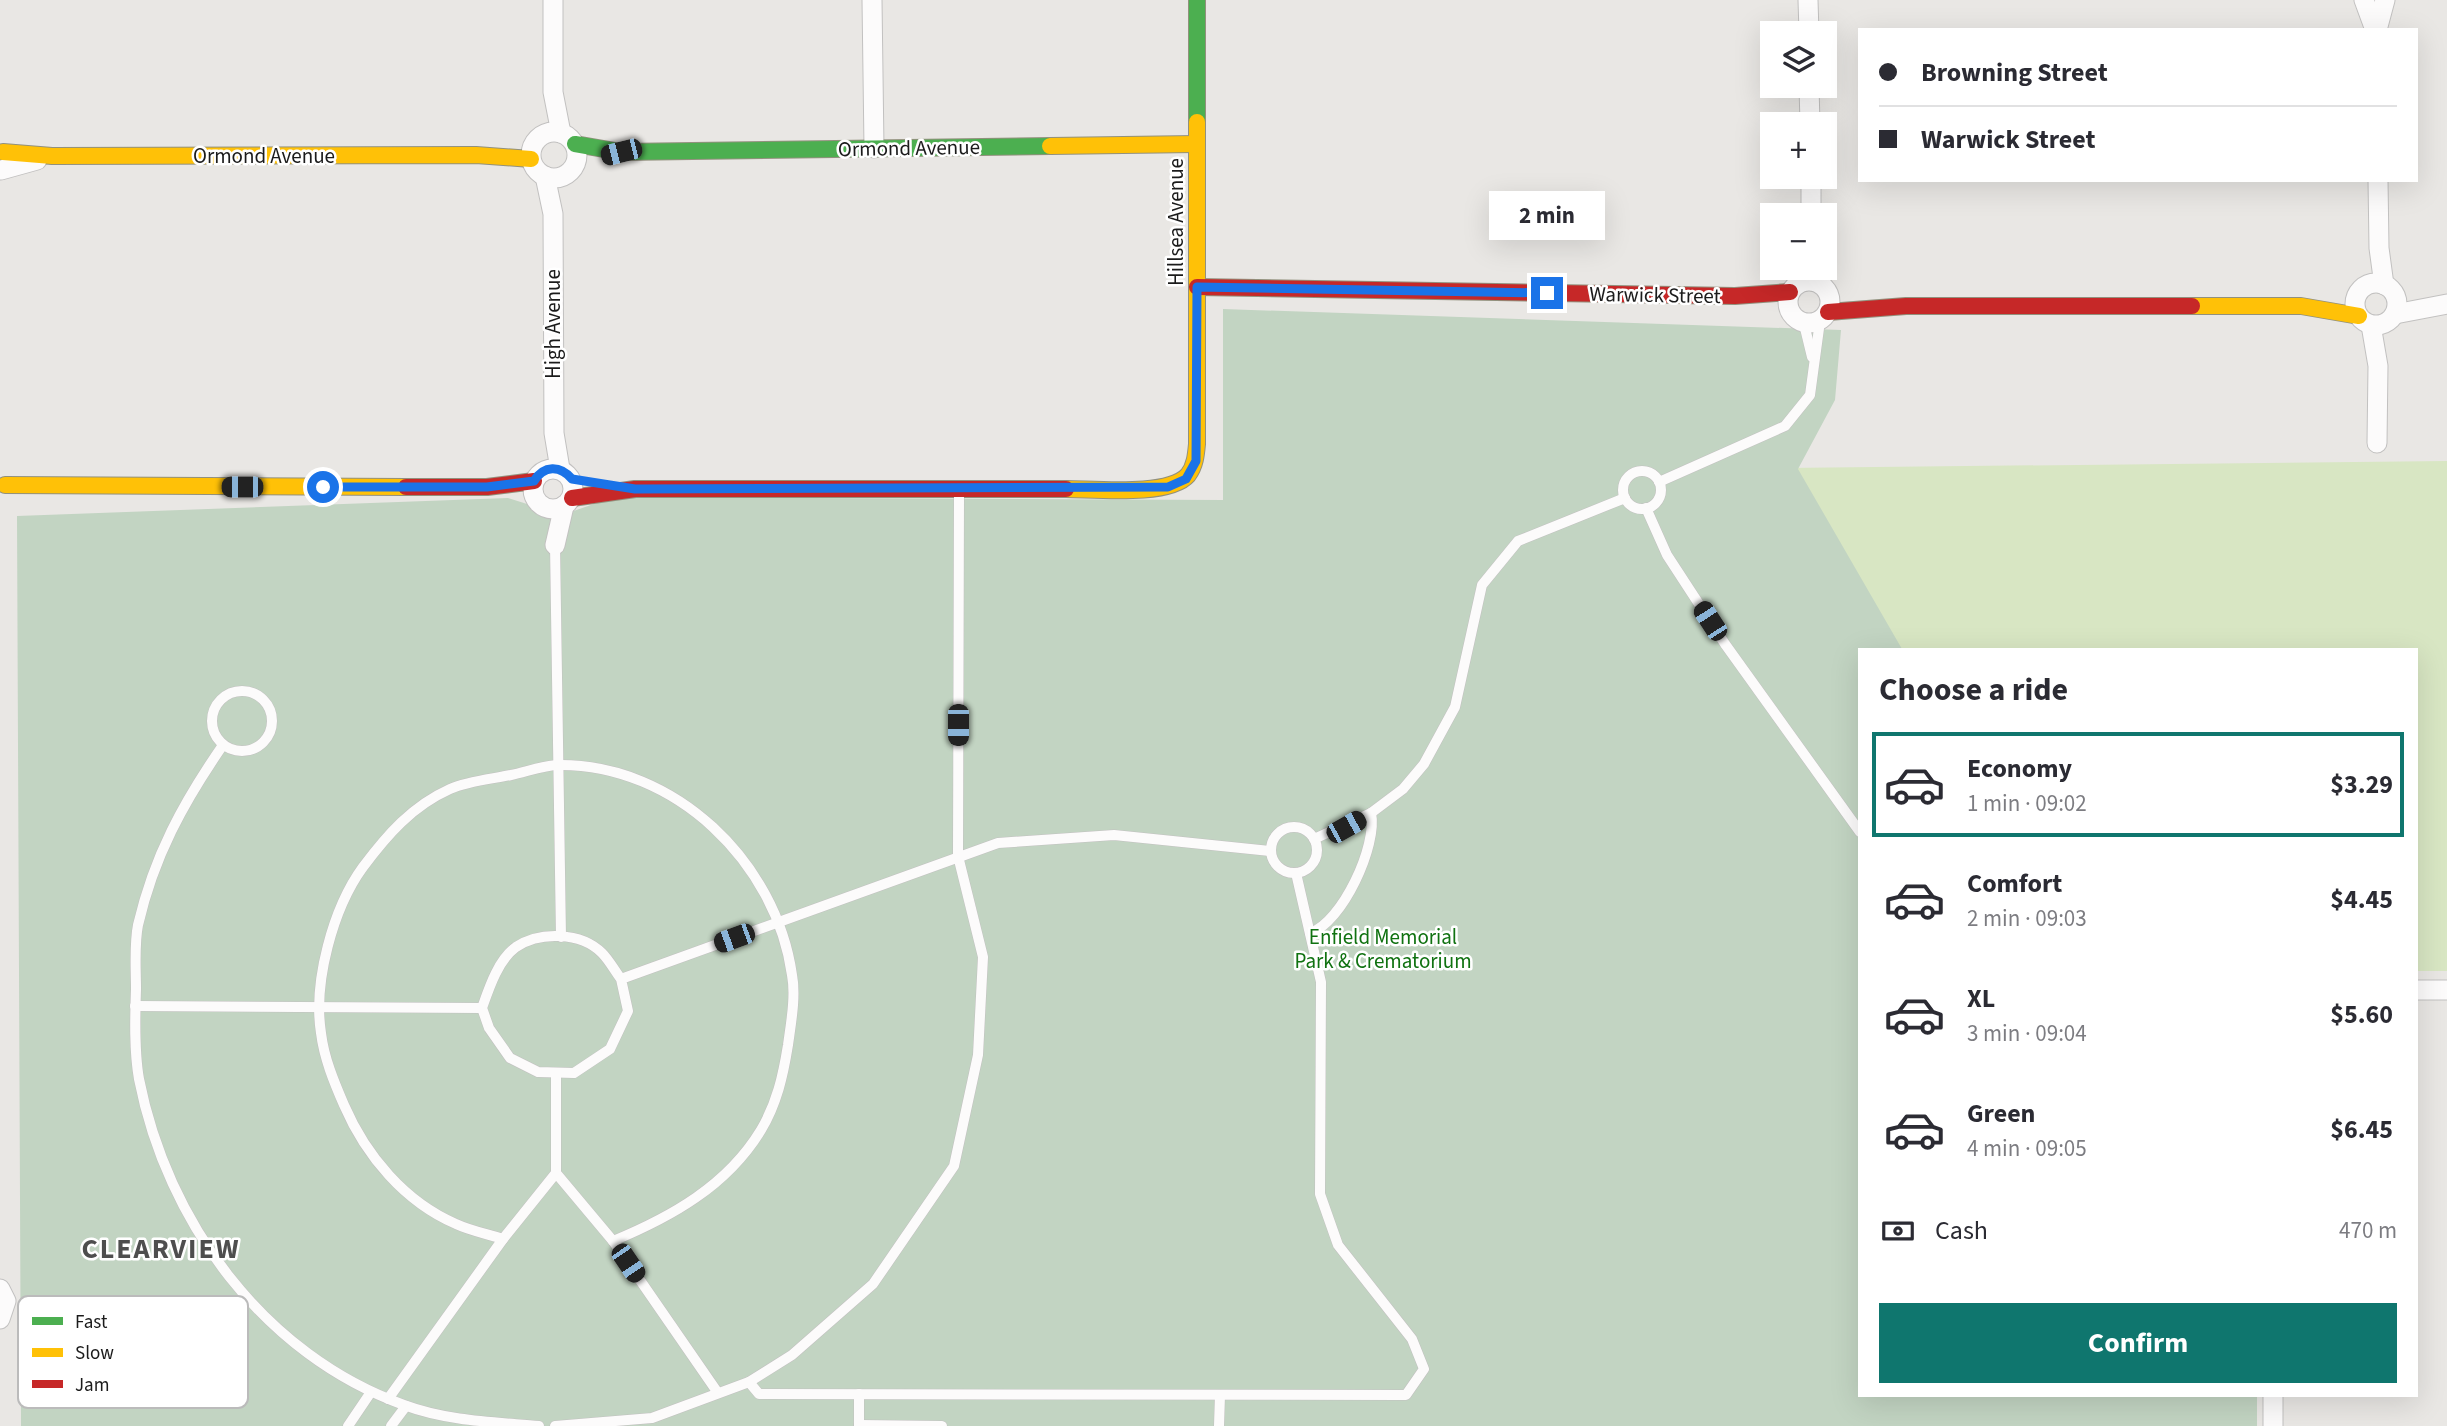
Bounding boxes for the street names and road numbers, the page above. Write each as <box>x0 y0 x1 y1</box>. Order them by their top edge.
street label: Ormond Avenue <box>838 132 980 164</box>
street label: Ormond Avenue <box>193 141 335 171</box>
street label: Hillsea Avenue <box>1161 158 1191 286</box>
street label: High Avenue <box>538 269 568 379</box>
street label: Warwick Street <box>1589 279 1721 311</box>

